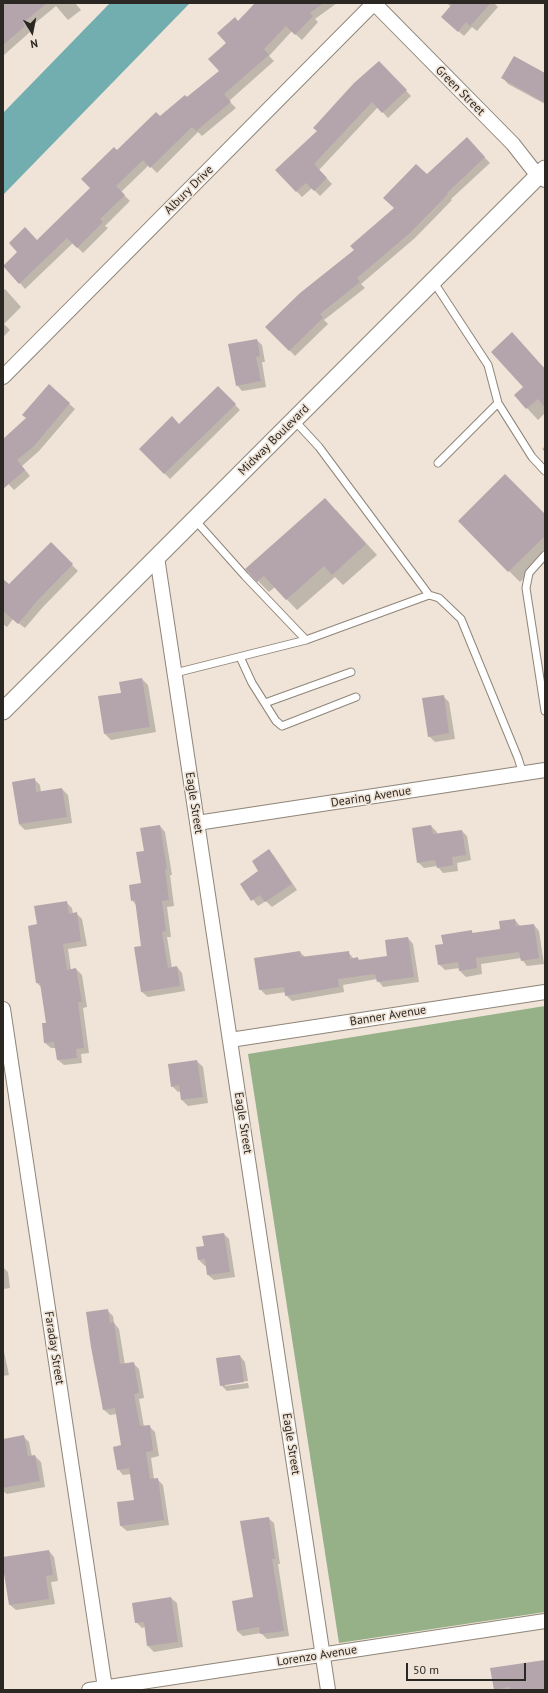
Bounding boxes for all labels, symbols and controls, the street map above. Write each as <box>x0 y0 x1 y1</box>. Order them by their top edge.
north arrow <box>12 12 52 52</box>
text: N <box>29 36 39 51</box>
street label: Green Street <box>432 63 488 119</box>
street label: Albury Drive <box>162 163 216 217</box>
street label: Midway Boulevard <box>236 402 312 478</box>
street label: Eagle Street <box>182 771 206 835</box>
street label: Dearing Avenue <box>330 784 412 810</box>
street label: Banner Avenue <box>349 1003 427 1029</box>
street label: Eagle Street <box>231 1091 255 1155</box>
street label: Faraday Street <box>41 1310 67 1386</box>
street label: Eagle Street <box>279 1412 303 1476</box>
street label: Lorenzo Avenue <box>276 1643 358 1669</box>
scale bar <box>408 1655 528 1681</box>
text: 50 m <box>413 1662 439 1677</box>

